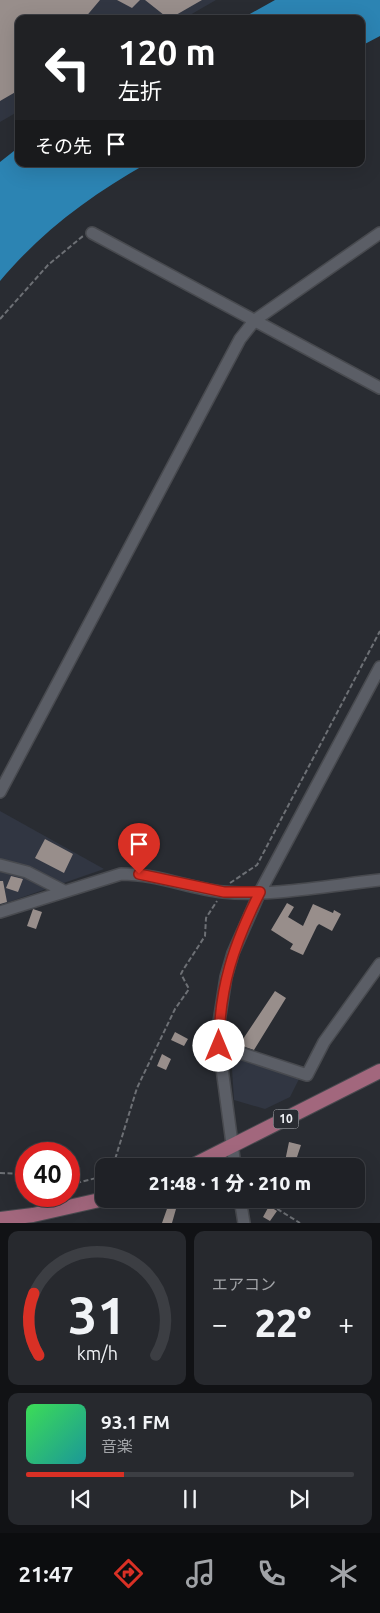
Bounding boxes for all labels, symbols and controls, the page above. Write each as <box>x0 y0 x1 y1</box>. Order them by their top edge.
text: 120 m <box>118 32 216 72</box>
icon: left <box>35 35 100 100</box>
text: 左折 <box>118 78 162 103</box>
icon: arrive <box>102 130 130 158</box>
text: その先 <box>35 135 92 157</box>
pin <box>118 823 160 874</box>
icon: arrive <box>125 830 153 858</box>
position arrow <box>192 1019 244 1071</box>
road number: 10 <box>274 1110 298 1128</box>
speed limit sign: 40 <box>15 1142 80 1207</box>
text: 21:48 · 1 分 · 210 m <box>149 1172 311 1194</box>
text: エアコン <box>212 1275 276 1293</box>
text: 31 <box>68 1286 126 1344</box>
text: 22° <box>255 1302 311 1344</box>
text: − <box>212 1308 228 1339</box>
text: + <box>338 1308 354 1339</box>
text: km/h <box>76 1343 118 1363</box>
text: 93.1 FM <box>101 1411 170 1433</box>
text: 音楽 <box>101 1437 133 1455</box>
icon: previous <box>67 1485 95 1513</box>
icon: pause <box>176 1485 204 1513</box>
icon: next <box>285 1485 313 1513</box>
icon: directions <box>111 1556 146 1591</box>
icon: music <box>183 1556 218 1591</box>
icon: phone <box>254 1556 289 1591</box>
icon: climate <box>326 1556 361 1591</box>
text: 21:47 <box>18 1561 74 1586</box>

